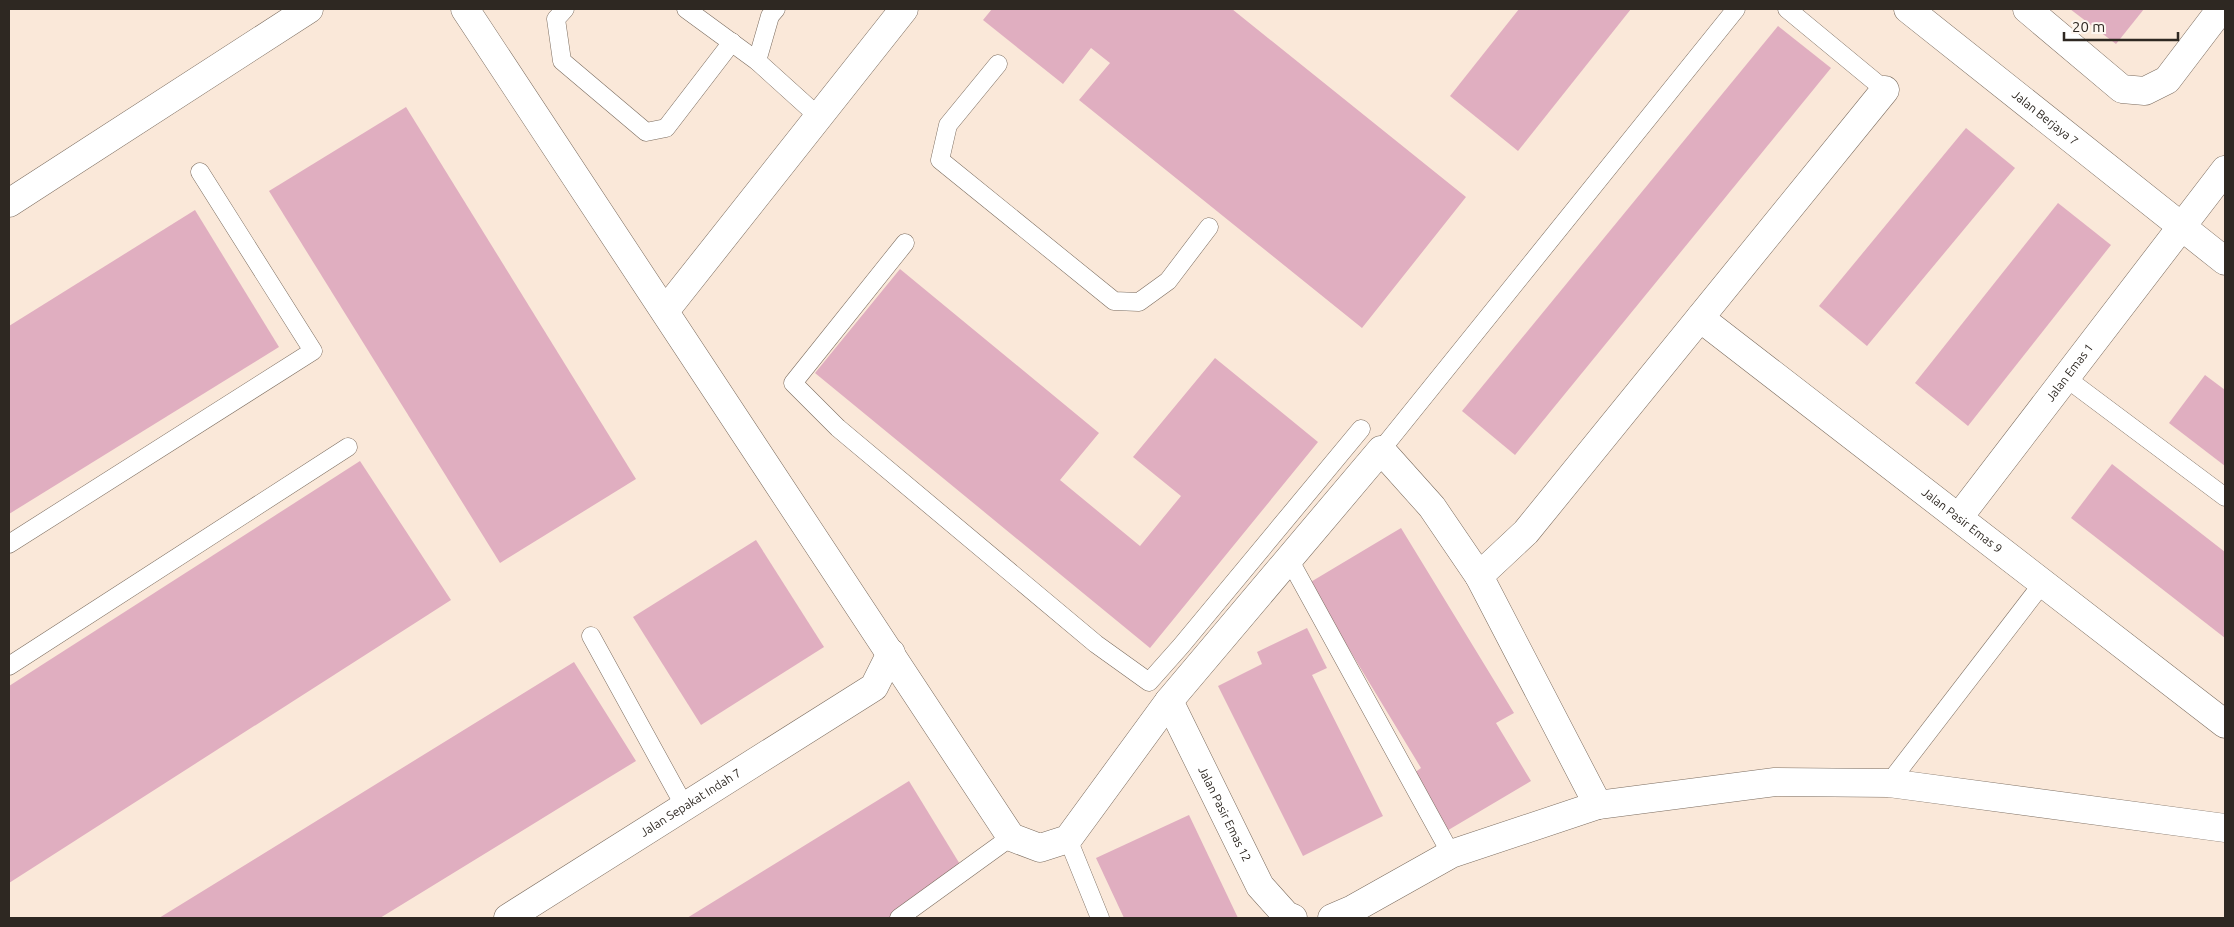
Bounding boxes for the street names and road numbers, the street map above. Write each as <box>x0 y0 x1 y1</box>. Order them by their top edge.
street label: Jalan Berjaya 7 <box>2010 87 2081 148</box>
street label: Jalan Emas 1 <box>2043 341 2095 404</box>
street label: Jalan Pasir Emas 9 <box>1920 485 2005 555</box>
street label: Jalan Pasir Emas 12 <box>1196 764 1254 864</box>
street label: Jalan Sepakat Indah 7 <box>638 766 743 839</box>

